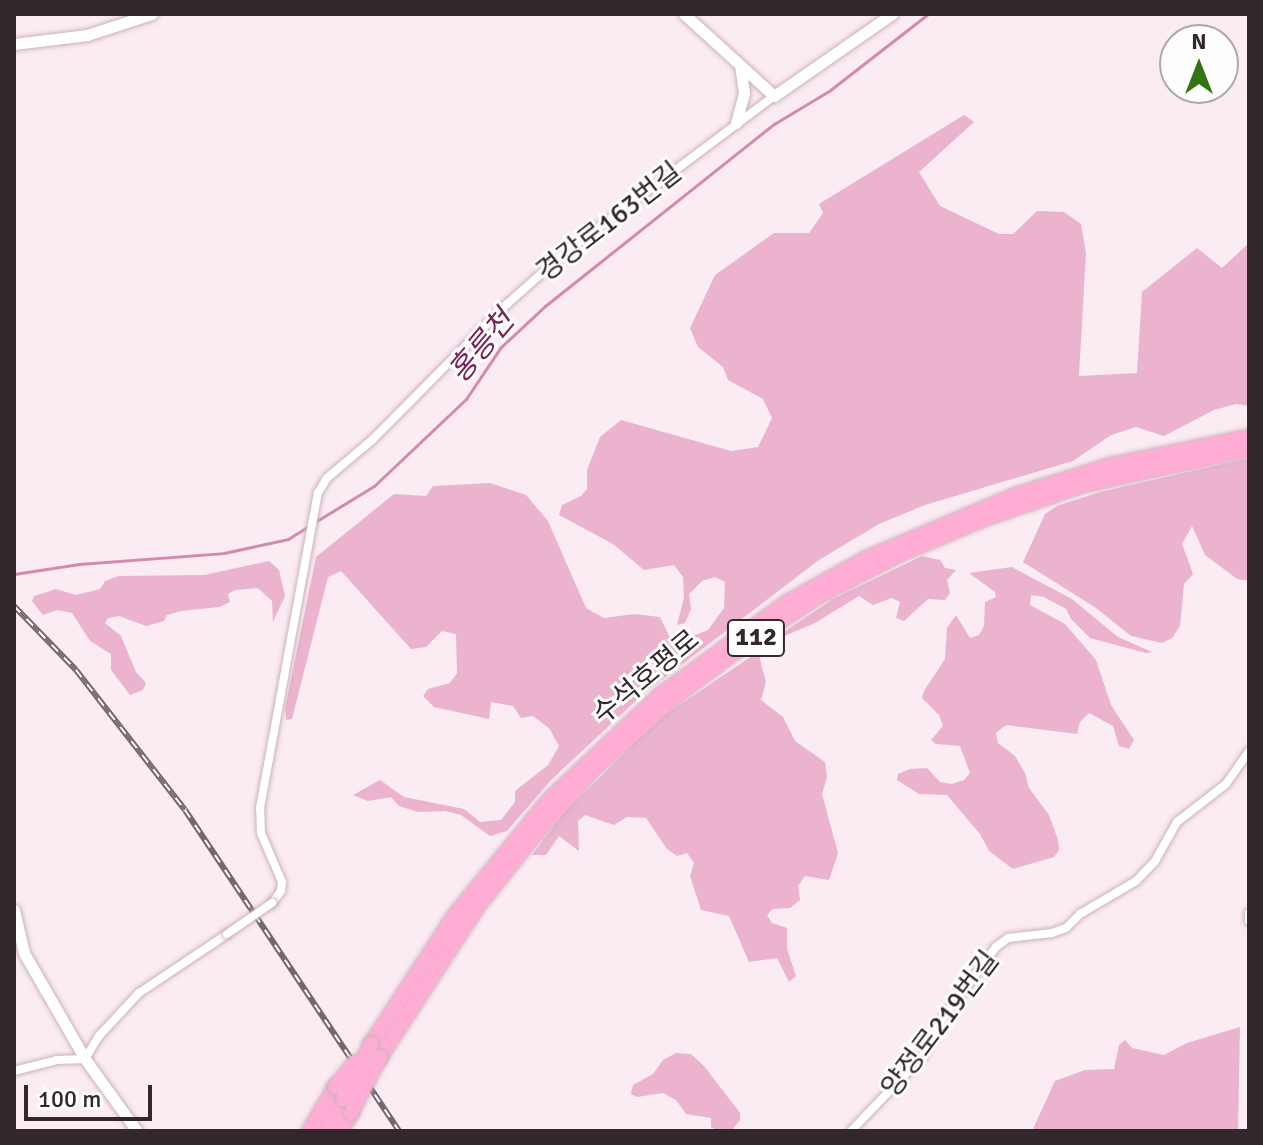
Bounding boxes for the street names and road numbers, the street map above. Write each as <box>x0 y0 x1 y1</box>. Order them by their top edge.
street label: 경강로163번길 <box>530 155 688 289</box>
road number: 112 <box>726 616 786 660</box>
street label: 수석호평로 <box>586 623 706 731</box>
street label: 양정로219번길 <box>874 944 1006 1104</box>

